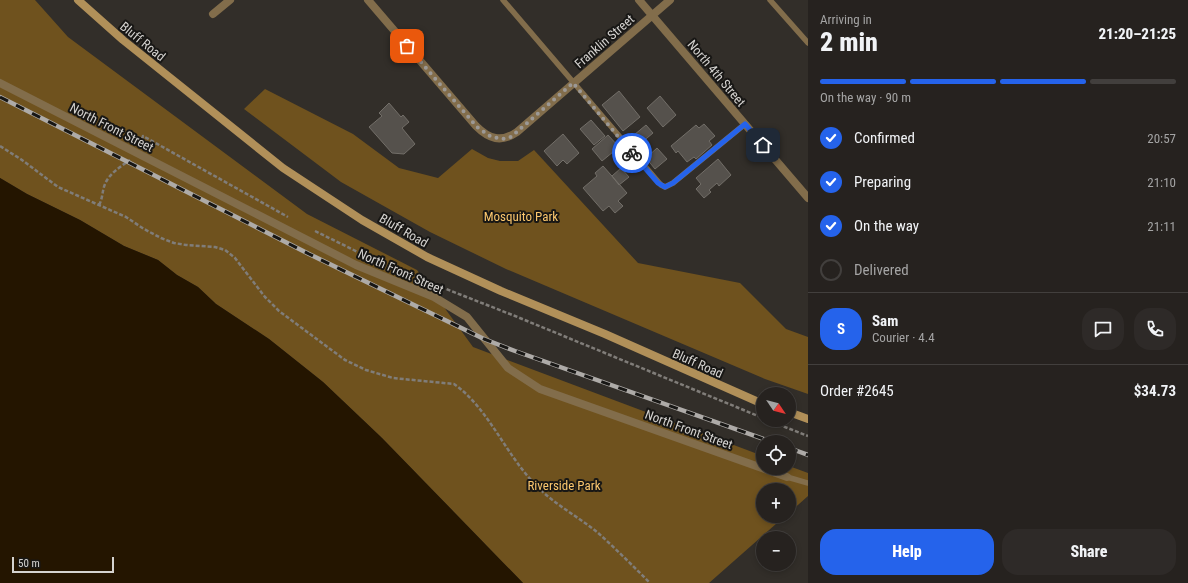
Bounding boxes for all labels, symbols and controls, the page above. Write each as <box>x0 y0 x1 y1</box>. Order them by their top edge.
street label: Franklin Street <box>572 11 637 71</box>
text: Arriving in <box>820 12 872 27</box>
street label: Bluff Road <box>117 19 168 64</box>
text: 21:20–21:25 <box>1098 25 1176 43</box>
text: 2 min <box>820 27 878 57</box>
pin <box>390 29 424 63</box>
icon: bag <box>396 35 418 57</box>
street label: North 4th Street <box>685 37 749 110</box>
text: On the way · 90 m <box>820 90 911 105</box>
street label: North Front Street <box>67 100 156 155</box>
icon: check <box>820 127 842 149</box>
pin <box>746 128 780 162</box>
text: Confirmed <box>854 129 915 147</box>
text: 20:57 <box>1147 131 1176 146</box>
courier <box>612 133 652 173</box>
icon: home <box>752 134 774 156</box>
icon: bike <box>621 142 643 164</box>
icon: check <box>820 171 842 193</box>
text: Preparing <box>854 173 911 191</box>
text: 21:10 <box>1147 175 1176 190</box>
park label: Mosquito Park <box>484 209 558 224</box>
street label: Bluff Road <box>377 211 431 250</box>
icon: check <box>820 215 842 237</box>
text: On the way <box>854 217 919 235</box>
text: 21:11 <box>1147 219 1176 234</box>
street label: North Front Street <box>356 246 446 297</box>
text: Delivered <box>854 261 909 279</box>
button: chat <box>1082 308 1124 350</box>
button: phone <box>1134 308 1176 350</box>
text: Sam <box>872 312 898 330</box>
text: S <box>837 320 845 338</box>
text: Courier · 4.4 <box>872 330 935 345</box>
street label: Bluff Road <box>670 346 725 381</box>
text: Order #2645 <box>820 382 894 400</box>
text: $34.73 <box>1134 382 1176 400</box>
north arrow <box>756 387 796 427</box>
map controls <box>756 387 796 571</box>
street label: North Front Street <box>643 407 735 452</box>
button: locate <box>756 435 796 475</box>
park label: Riverside Park <box>527 478 601 493</box>
button: + <box>756 483 796 523</box>
button: Help <box>820 529 994 575</box>
button: Share <box>1002 529 1176 575</box>
button: − <box>756 531 796 571</box>
scale bar <box>12 555 114 574</box>
text: 50 m <box>18 557 40 570</box>

